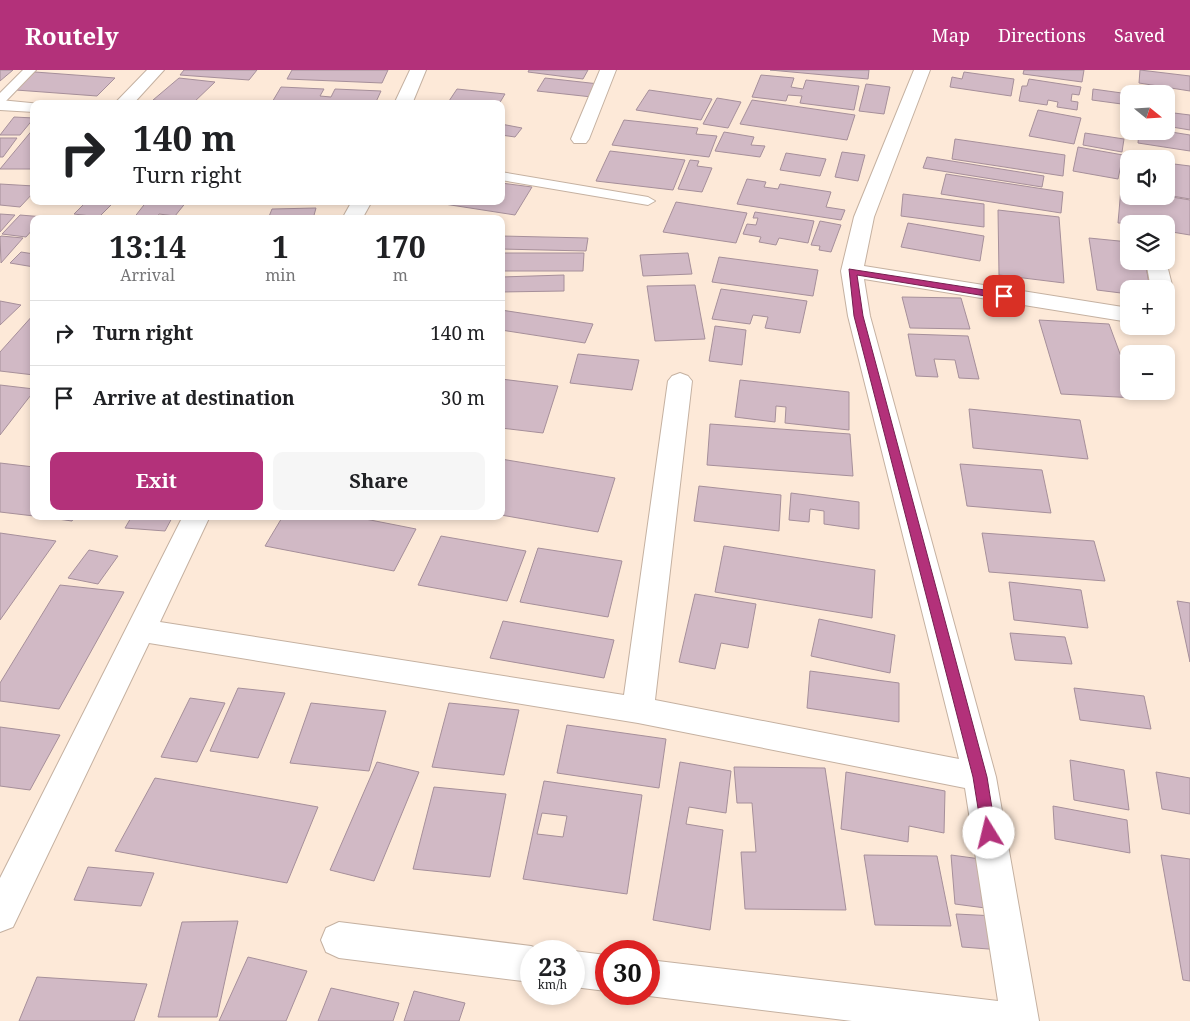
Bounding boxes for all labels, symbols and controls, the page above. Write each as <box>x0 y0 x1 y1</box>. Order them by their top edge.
text: Routely <box>25 19 119 52</box>
text: Map <box>932 23 970 47</box>
text: Directions <box>998 23 1086 47</box>
text: Saved <box>1114 23 1165 47</box>
north arrow <box>1120 85 1175 140</box>
map controls <box>1120 85 1175 400</box>
text: 140 m <box>133 114 236 161</box>
icon: right <box>50 120 115 185</box>
button: sound <box>1120 150 1175 205</box>
text: Turn right <box>133 159 242 189</box>
button: layers <box>1120 215 1175 270</box>
text: 13:14 <box>109 226 186 267</box>
text: 1 <box>272 226 289 267</box>
text: 170 <box>375 226 426 267</box>
text: Arrival <box>120 264 175 286</box>
text: min <box>265 264 296 286</box>
text: m <box>393 264 408 286</box>
pin <box>983 275 1025 317</box>
button: + <box>1120 280 1175 335</box>
icon: arrive <box>990 282 1018 310</box>
icon: right <box>50 319 78 347</box>
text: Turn right <box>93 320 193 346</box>
text: 140 m <box>430 320 485 346</box>
button: − <box>1120 345 1175 400</box>
icon: arrive <box>50 384 78 412</box>
text: Arrive at destination <box>93 385 295 411</box>
text: 30 m <box>441 385 485 411</box>
button: Exit <box>50 452 263 510</box>
button: Share <box>273 452 485 510</box>
position arrow <box>962 806 1014 858</box>
speed limit sign: 30 <box>595 940 660 1005</box>
text: 23 <box>538 949 567 983</box>
text: km/h <box>538 976 567 993</box>

